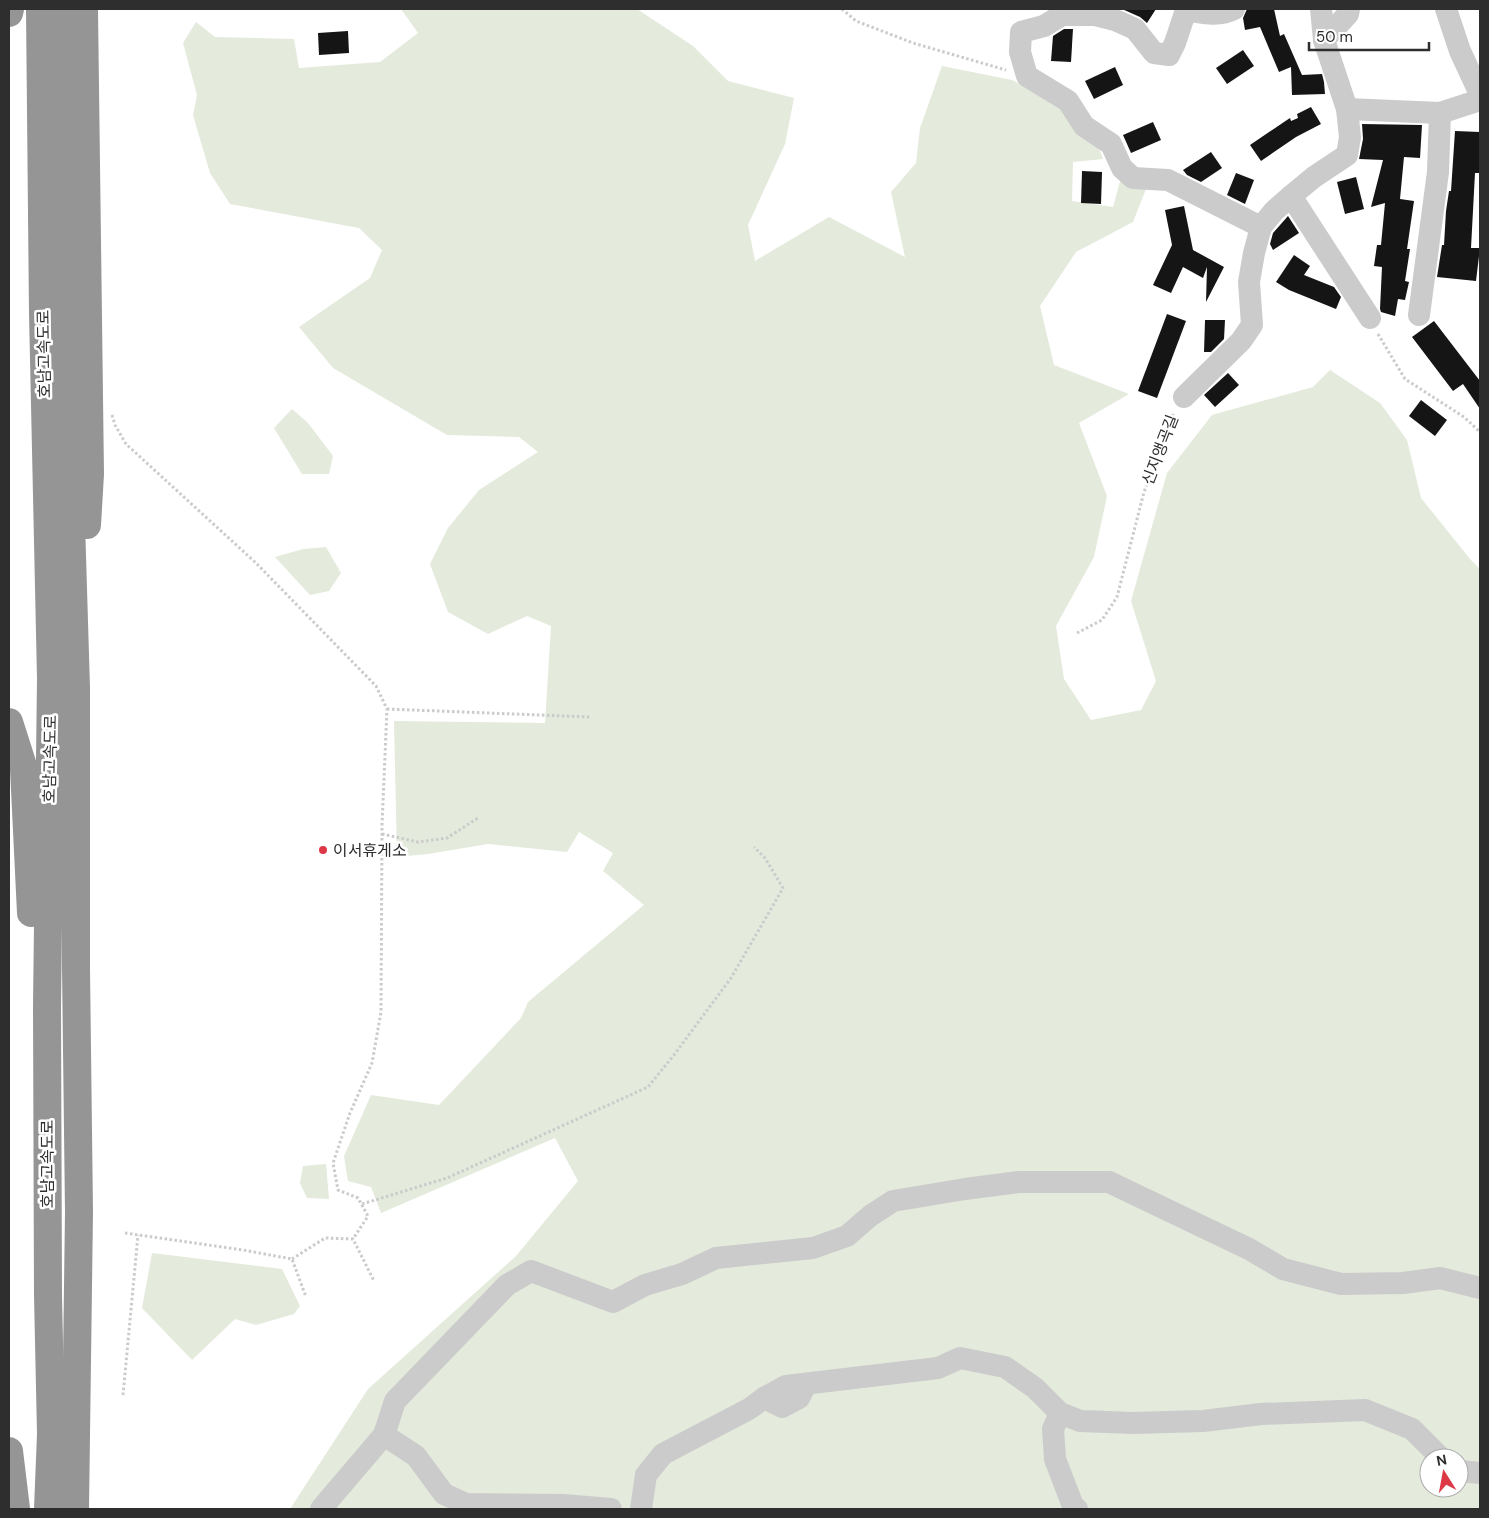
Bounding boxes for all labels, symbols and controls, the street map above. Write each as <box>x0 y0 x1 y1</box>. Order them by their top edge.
scale bar <box>1309 20 1429 52</box>
text: 50 m <box>1316 27 1353 47</box>
street label: 호남고속도로 <box>33 309 55 398</box>
street label: 신지앵곡길 <box>1137 412 1183 488</box>
street label: 호남고속도로 <box>39 714 61 803</box>
place label: 이서휴게소 <box>333 840 407 861</box>
marker: 이서휴게소 <box>317 844 329 856</box>
street label: 호남고속도로 <box>37 1120 58 1208</box>
north arrow <box>1419 1448 1469 1498</box>
text: N <box>1435 1450 1448 1470</box>

